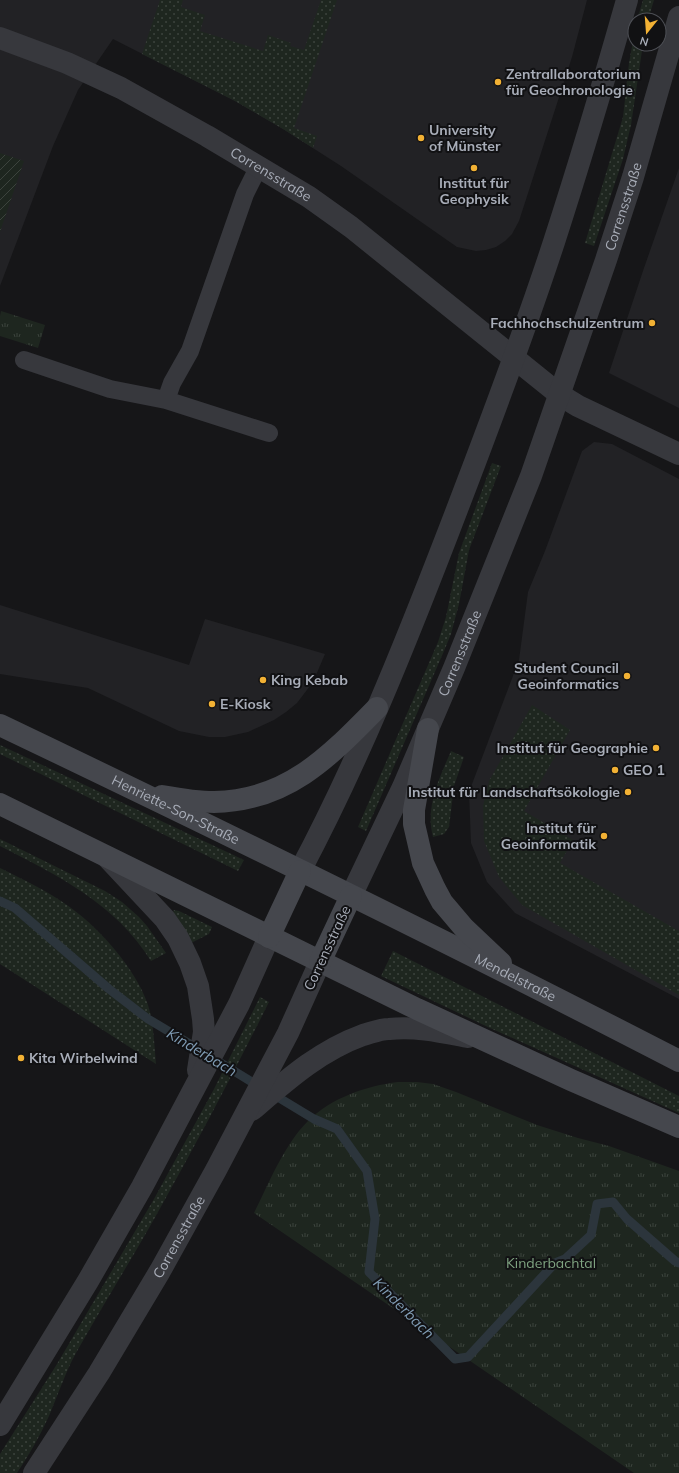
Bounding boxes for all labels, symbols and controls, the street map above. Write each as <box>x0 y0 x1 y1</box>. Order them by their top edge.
north arrow <box>627 12 667 52</box>
text: N <box>638 34 650 49</box>
place label: Zentrallaboratorium für Geochronologie <box>506 65 641 99</box>
marker: Zentrallaboratorium für Geochronologie <box>493 77 503 87</box>
place label: University of Münster <box>429 121 501 155</box>
marker: University of Münster <box>416 133 426 143</box>
street label: Corrensstraße <box>227 143 315 205</box>
street label: Corrensstraße <box>601 160 646 253</box>
marker: Institut für Geophysik <box>469 163 479 173</box>
place label: Institut für Geophysik <box>439 174 510 208</box>
place label: Fachhochschulzentrum <box>490 314 644 332</box>
marker: Fachhochschulzentrum <box>647 318 657 328</box>
street label: Corrensstraße <box>434 607 485 699</box>
place label: Student Council Geoinformatics <box>514 659 619 693</box>
place label: King Kebab <box>271 671 348 689</box>
marker: Student Council Geoinformatics <box>622 671 632 681</box>
marker: King Kebab <box>258 675 268 685</box>
place label: E-Kiosk <box>220 695 271 713</box>
marker: E-Kiosk <box>207 699 217 709</box>
place label: Institut für Geographie <box>496 739 648 757</box>
marker: Institut für Geographie <box>651 743 661 753</box>
place label: GEO 1 <box>623 761 665 779</box>
marker: GEO 1 <box>610 765 620 775</box>
street label: Henriette-Son-Straße <box>109 771 243 848</box>
place label: Institut für Landschaftsökologie <box>408 783 620 801</box>
marker: Institut für Landschaftsökologie <box>623 787 633 797</box>
place label: Institut für Geoinformatik <box>501 819 596 853</box>
marker: Institut für Geoinformatik <box>599 831 609 841</box>
street label: Corrensstraße <box>299 903 355 993</box>
street label: Mendelstraße <box>472 949 559 1006</box>
water label: Kinderbach <box>163 1024 241 1081</box>
place label: Kita Wirbelwind <box>29 1049 138 1067</box>
marker: Kita Wirbelwind <box>16 1053 26 1063</box>
street label: Corrensstraße <box>149 1193 209 1282</box>
park label: Kinderbachtal <box>506 1254 596 1272</box>
water label: Kinderbach <box>369 1273 439 1343</box>

